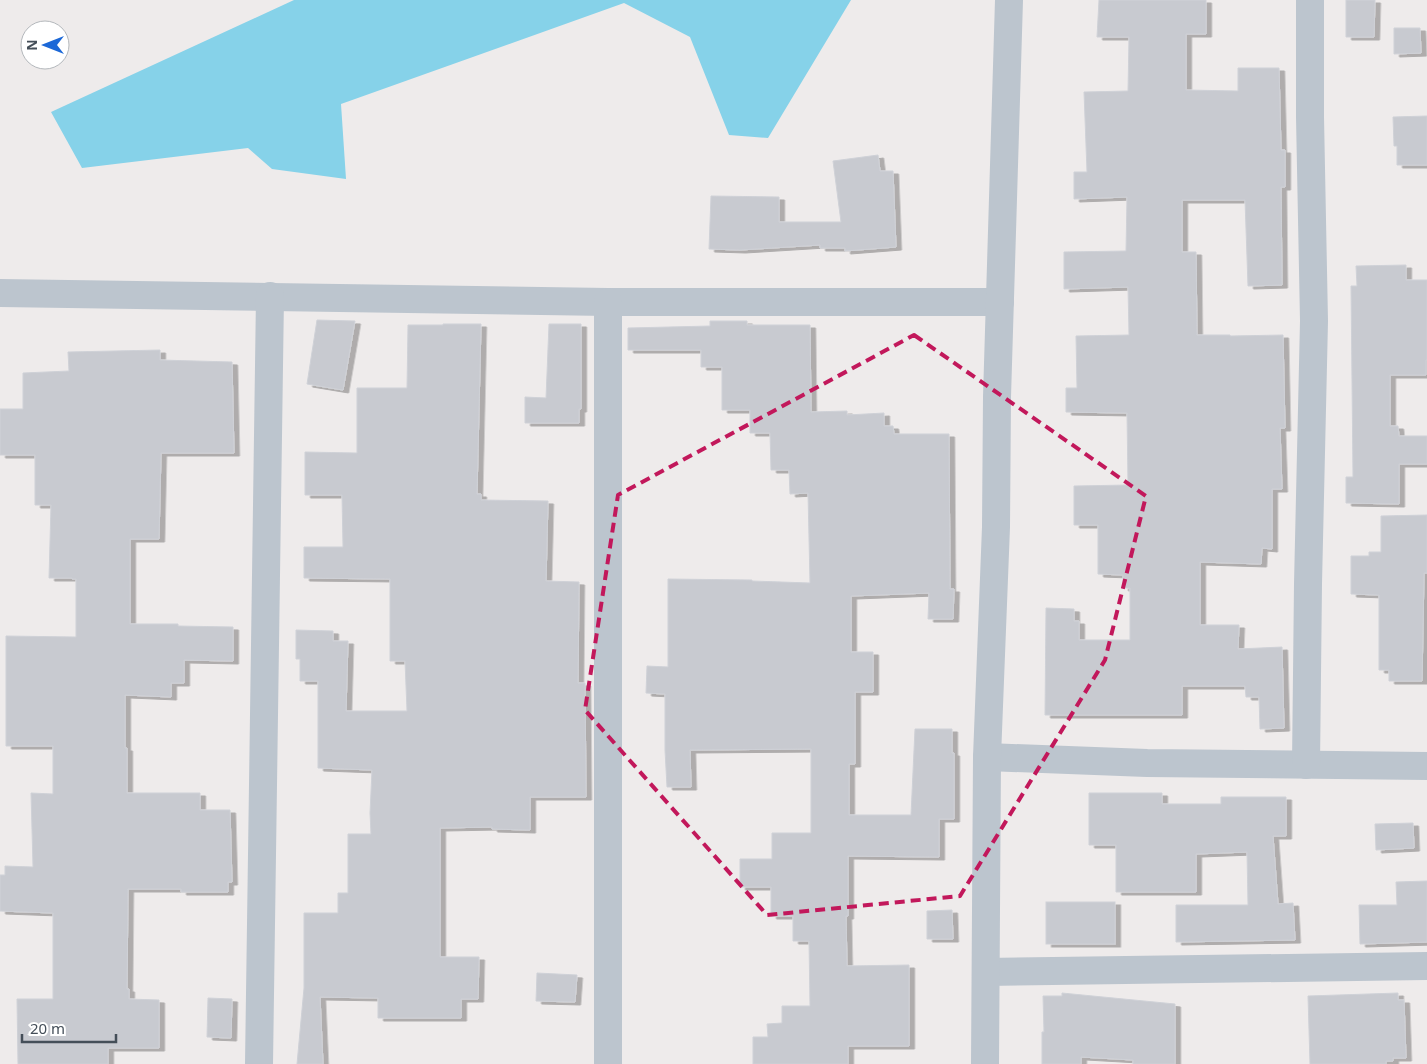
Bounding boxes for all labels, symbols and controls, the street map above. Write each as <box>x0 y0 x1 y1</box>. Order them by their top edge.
north arrow <box>20 20 70 70</box>
text: N <box>22 39 41 51</box>
scale bar <box>22 1012 116 1044</box>
text: 20 m <box>30 1018 65 1038</box>

